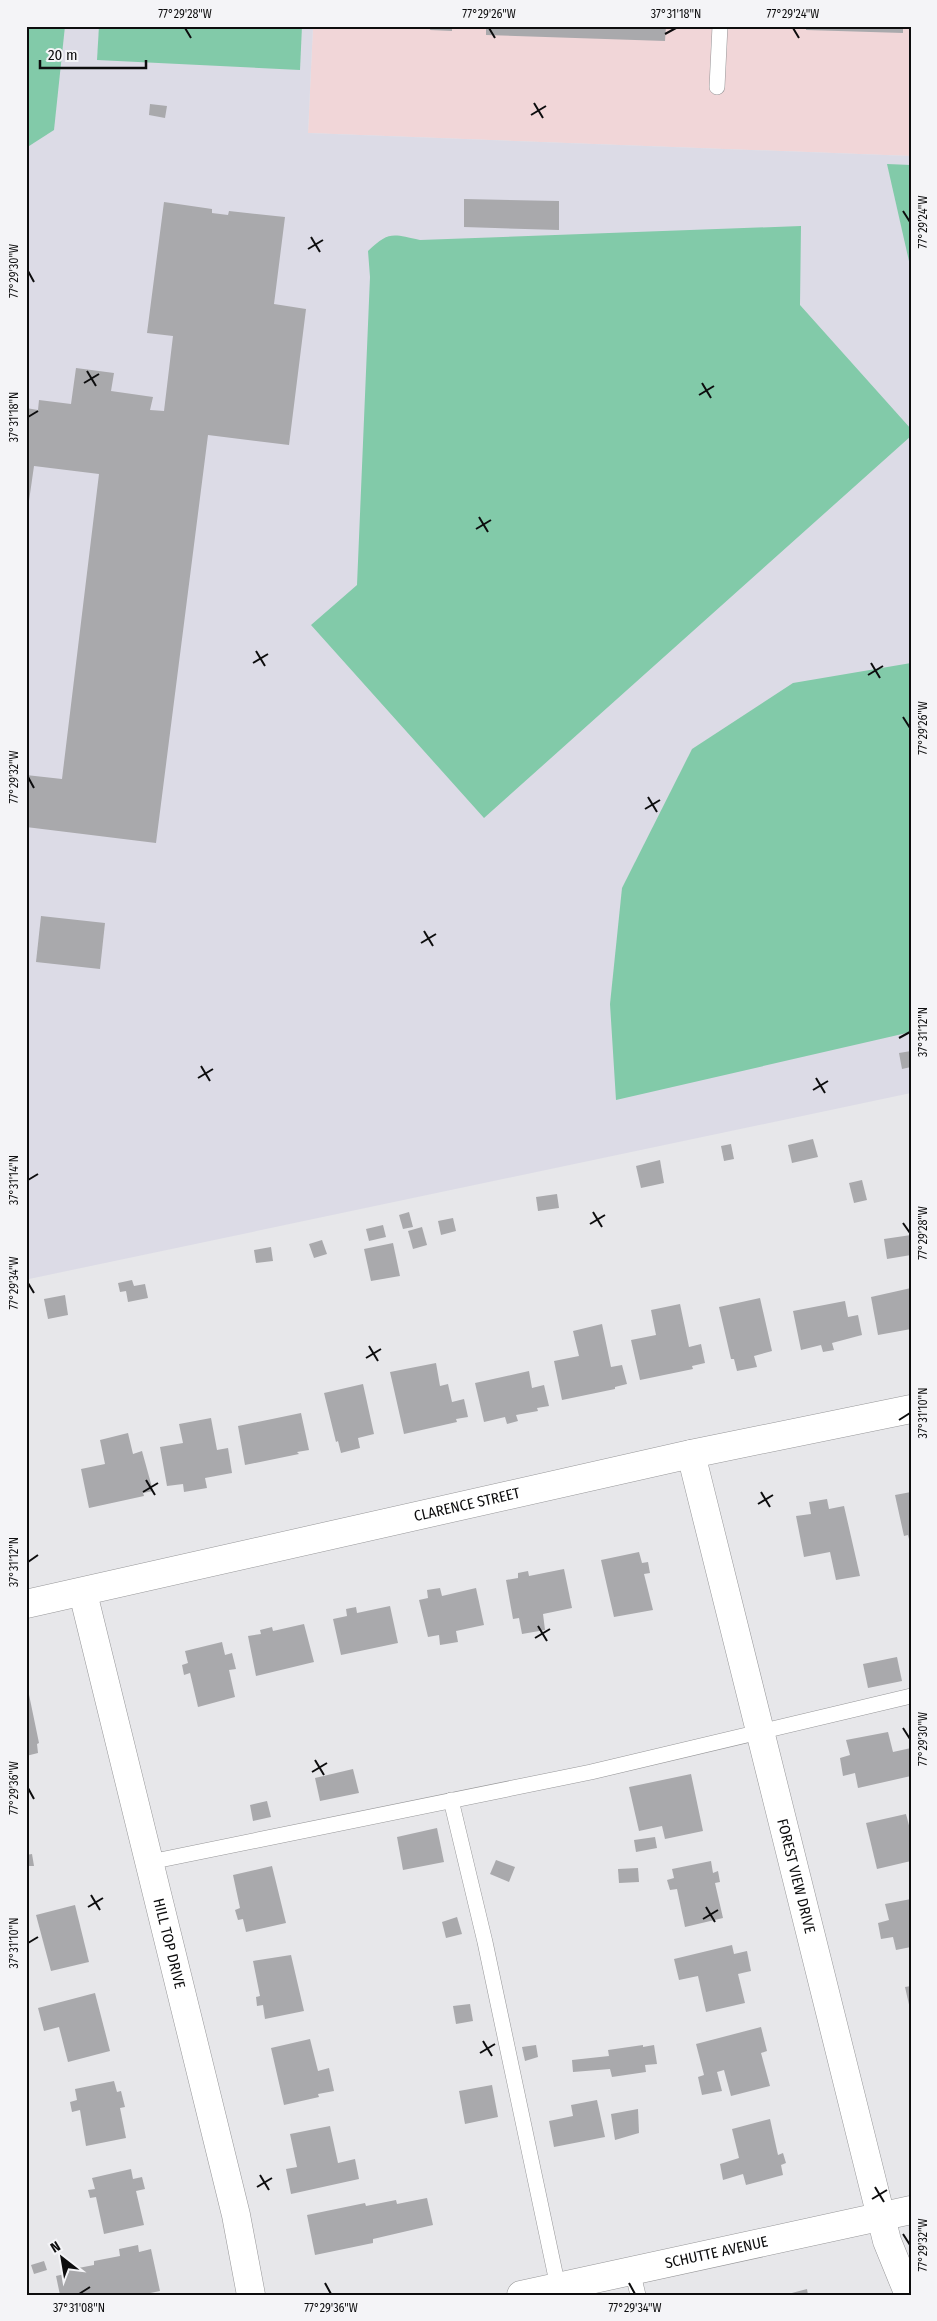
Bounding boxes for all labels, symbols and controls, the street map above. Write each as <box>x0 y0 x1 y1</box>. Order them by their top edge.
text: 77°29'28"W <box>158 7 212 21</box>
text: 77°29'26"W <box>462 7 516 21</box>
text: 37°31'18"N <box>651 7 701 21</box>
text: 77°29'24"W <box>767 7 819 21</box>
scale bar <box>40 38 146 70</box>
text: 20 m <box>48 46 78 64</box>
text: 77°29'24"W <box>916 196 930 248</box>
text: 77°29'30"W <box>7 244 21 298</box>
text: 37°31'18"N <box>7 392 21 442</box>
text: 77°29'26"W <box>916 701 930 755</box>
text: 77°29'32"W <box>7 750 21 804</box>
text: 37°31'12"N <box>916 1007 930 1057</box>
text: 37°31'14"N <box>7 1155 21 1205</box>
text: 77°29'28"W <box>916 1206 930 1260</box>
text: 77°29'34"W <box>7 1256 21 1310</box>
text: 37°31'10"N <box>916 1388 930 1438</box>
street label: CLARENCE STREET <box>412 1484 522 1525</box>
text: 37°31'12"N <box>7 1537 21 1587</box>
text: 77°29'30"W <box>916 1712 930 1766</box>
text: 77°29'36"W <box>7 1761 21 1815</box>
street label: FOREST VIEW DRIVE <box>773 1817 819 1935</box>
street label: HILL TOP DRIVE <box>149 1896 189 1991</box>
text: 37°31'10"N <box>7 1918 21 1968</box>
text: 77°29'32"W <box>916 2218 930 2272</box>
street label: SCHUTTE AVENUE <box>663 2232 770 2272</box>
north arrow <box>38 2234 88 2284</box>
text: N <box>48 2238 64 2257</box>
text: 37°31'08"N <box>53 2301 105 2315</box>
text: 77°29'36"W <box>304 2301 358 2315</box>
text: 77°29'34"W <box>608 2301 662 2315</box>

